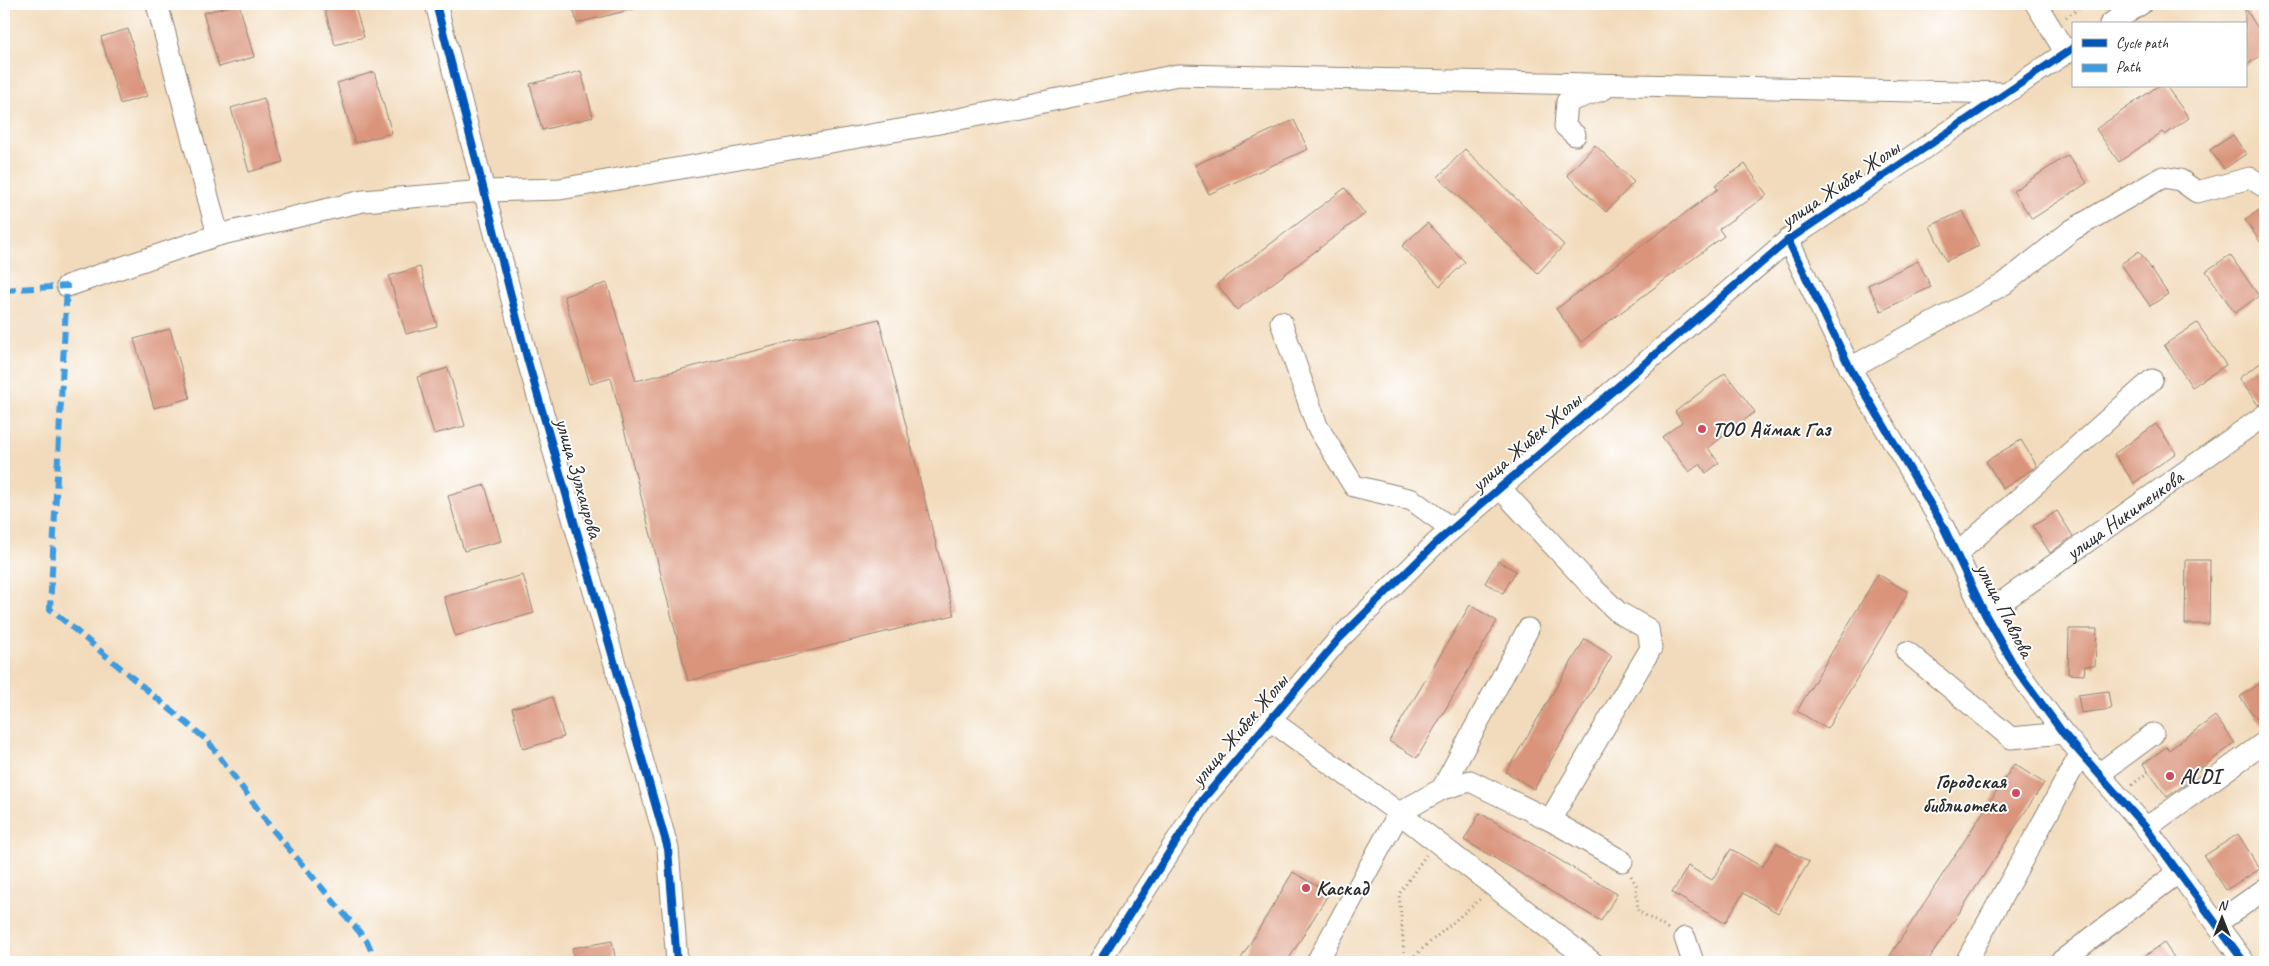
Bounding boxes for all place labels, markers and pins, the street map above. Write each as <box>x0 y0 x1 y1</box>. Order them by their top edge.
place label: ТОО Аймак Газ <box>1712 416 1832 442</box>
marker: ТОО Аймак Газ <box>1696 423 1708 435</box>
place label: ALDI <box>2180 763 2225 789</box>
place label: Городская библиотека <box>1923 768 2008 818</box>
marker: ALDI <box>2164 770 2176 782</box>
marker: Городская библиотека <box>2010 787 2022 799</box>
place label: Каскад <box>1316 875 1370 901</box>
marker: Каскад <box>1300 882 1312 894</box>

